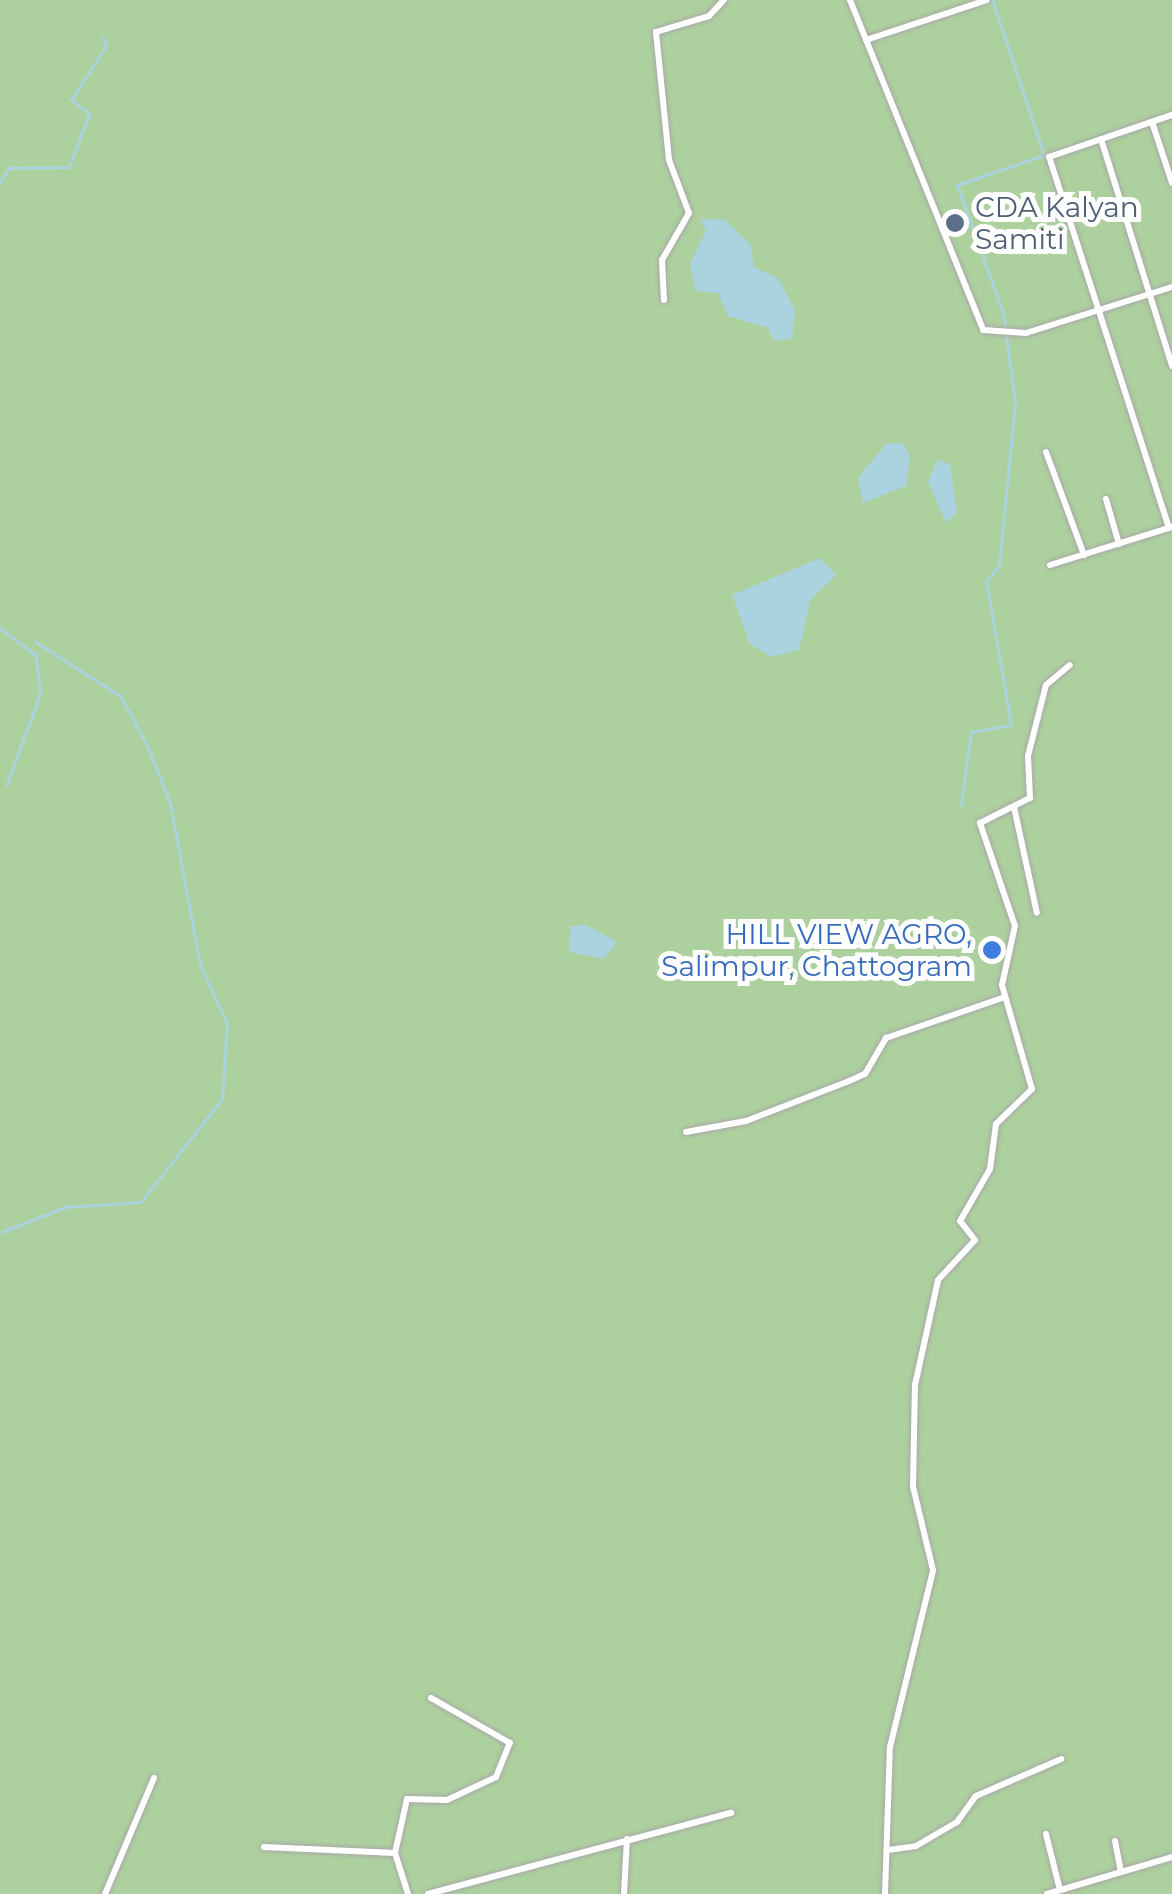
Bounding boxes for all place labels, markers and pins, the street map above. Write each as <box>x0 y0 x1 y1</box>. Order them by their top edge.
place label: CDA Kalyan Samiti <box>975 190 1139 256</box>
marker: CDA Kalyan Samiti <box>944 212 966 234</box>
place label: HILL VIEW AGRO, Salimpur, Chattogram <box>661 917 972 983</box>
marker: HILL VIEW AGRO, Salimpur, Chattogram <box>981 939 1003 961</box>

